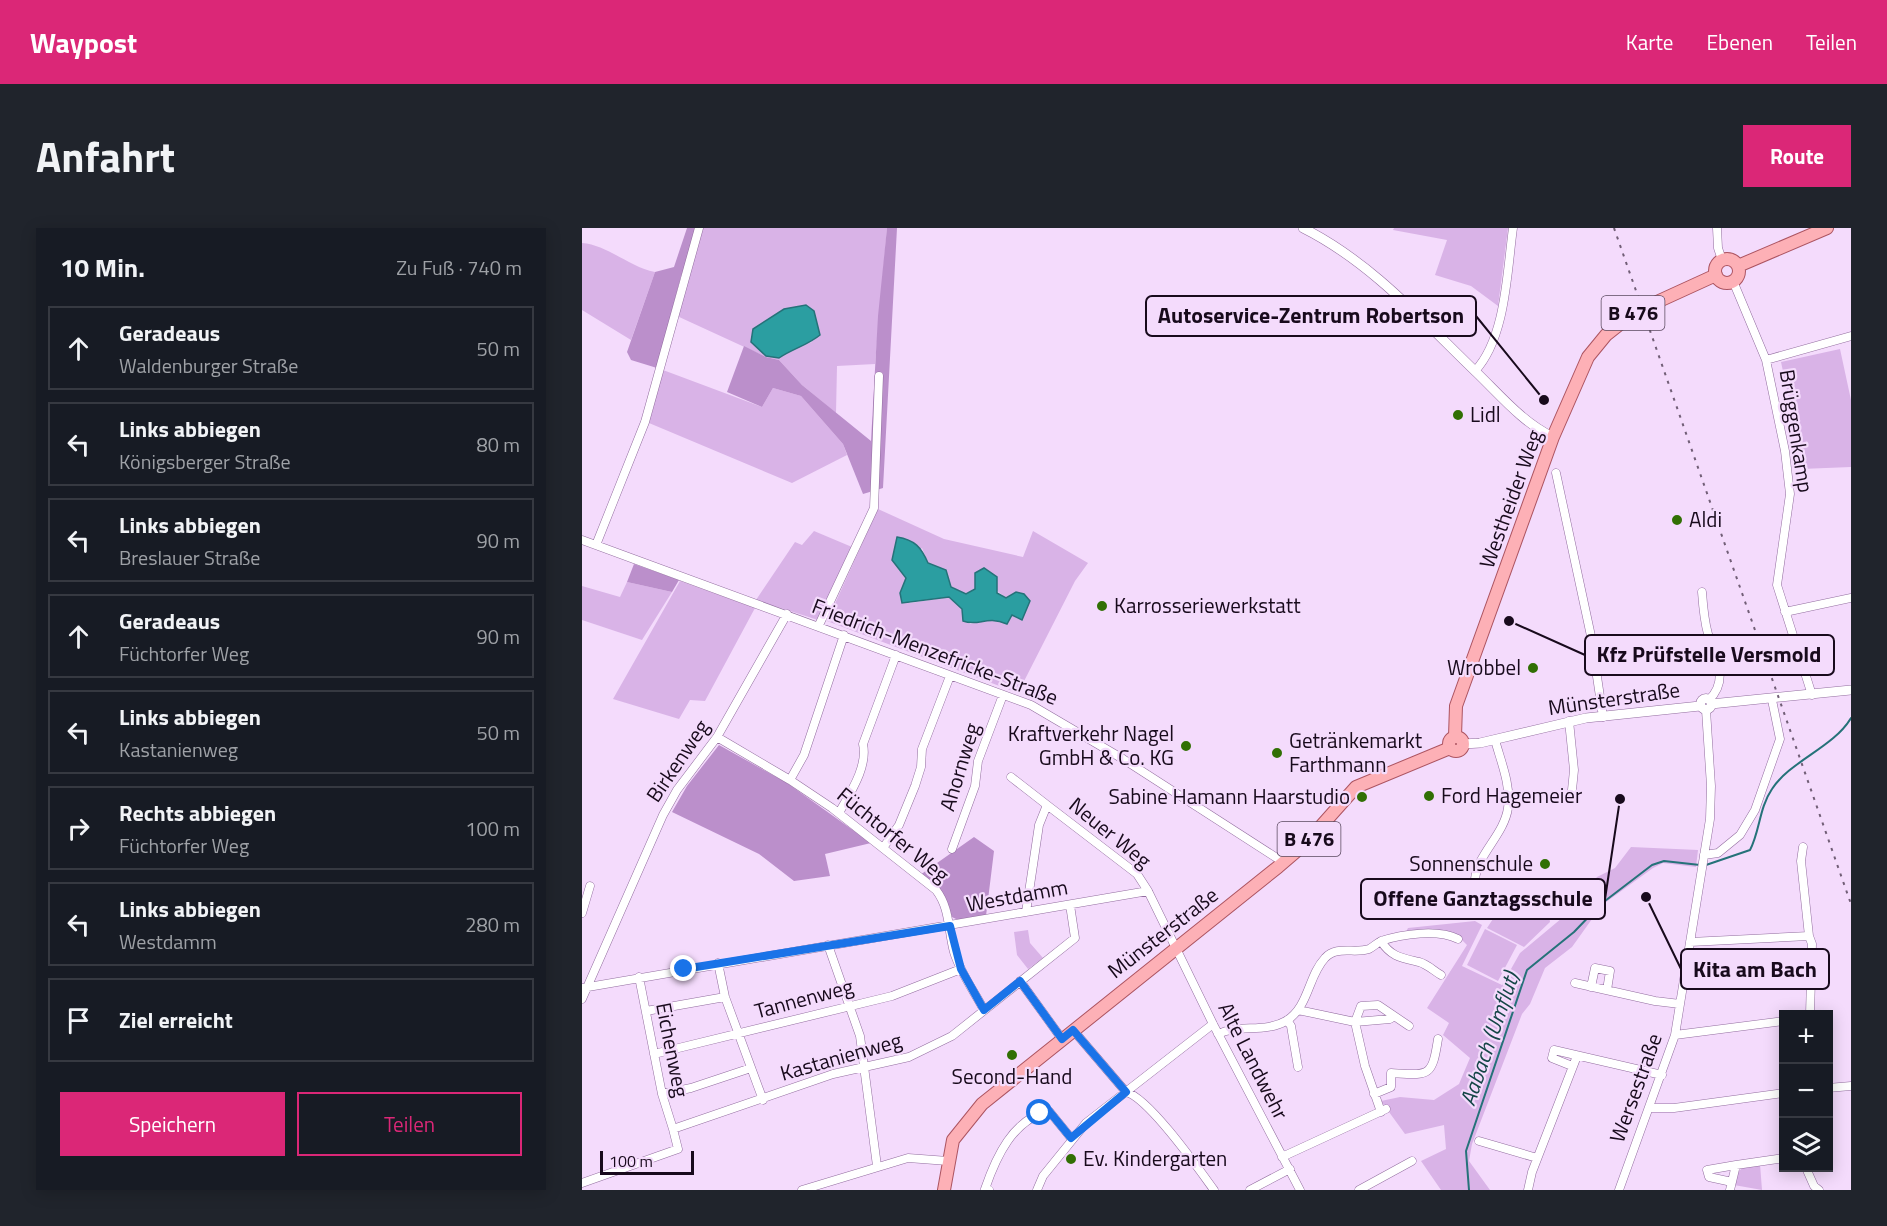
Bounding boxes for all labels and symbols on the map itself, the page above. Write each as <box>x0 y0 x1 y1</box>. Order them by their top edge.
callout: Autoservice-Zentrum Robertson <box>1146 296 1476 336</box>
road number: B 476 <box>1602 296 1664 330</box>
text: Autoservice-Zentrum Robertson <box>1158 298 1464 332</box>
street label: Brüggenkamp <box>1771 367 1822 495</box>
place label: Lidl <box>1470 398 1501 430</box>
marker: Lidl <box>1451 408 1465 422</box>
street label: Westheider Weg <box>1470 425 1550 573</box>
place label: Aldi <box>1689 503 1722 535</box>
marker: Aldi <box>1670 513 1684 527</box>
street label: Friedrich-Menzefricke-Straße <box>808 589 1063 713</box>
place label: Karrosseriewerkstatt <box>1114 589 1301 621</box>
marker: Karrosseriewerkstatt <box>1095 599 1109 613</box>
callout: Kfz Prüfstelle Versmold <box>1585 635 1834 675</box>
text: Kfz Prüfstelle Versmold <box>1597 637 1821 671</box>
place label: Wrobbel <box>1447 651 1521 683</box>
marker: Wrobbel <box>1526 661 1540 675</box>
street label: Münsterstraße <box>1546 673 1682 723</box>
street label: Birkenweg <box>638 713 717 808</box>
place label: Kraftverkehr Nagel GmbH & Co. KG <box>1008 717 1174 773</box>
street label: Ahornweg <box>930 719 988 815</box>
place label: Getränkemarkt Farthmann <box>1289 724 1423 780</box>
marker: Kraftverkehr Nagel GmbH & Co. KG <box>1179 739 1193 753</box>
marker: Getränkemarkt Farthmann <box>1270 746 1284 760</box>
street label: Füchtorfer Weg <box>830 779 957 890</box>
place label: Ford Hagemeier <box>1441 779 1582 811</box>
place label: Sabine Hamann Haarstudio <box>1108 780 1350 812</box>
street label: Neuer Weg <box>1063 789 1159 876</box>
marker: Ford Hagemeier <box>1422 789 1436 803</box>
marker: Sabine Hamann Haarstudio <box>1355 790 1369 804</box>
road number: B 476 <box>1278 822 1340 856</box>
place label: Sonnenschule <box>1409 847 1533 879</box>
marker: Sonnenschule <box>1538 857 1552 871</box>
street label: Westdamm <box>963 870 1070 920</box>
street label: Münsterstraße <box>1100 879 1225 986</box>
callout: Offene Ganztagsschule <box>1361 879 1605 919</box>
text: Offene Ganztagsschule <box>1373 881 1593 915</box>
callout: Kita am Bach <box>1681 949 1829 989</box>
text: Kita am Bach <box>1693 952 1817 986</box>
route end <box>670 955 696 981</box>
water label: Aabach (Umflut) <box>1450 966 1528 1110</box>
street label: Tannenweg <box>751 969 857 1027</box>
street label: Alte Landwehr <box>1211 996 1297 1125</box>
street label: Eichenweg <box>648 1000 698 1100</box>
street label: Kastanienweg <box>776 1023 905 1089</box>
street label: Wersestraße <box>1601 1029 1670 1147</box>
marker: Second-Hand <box>1005 1048 1019 1062</box>
place label: Second-Hand <box>952 1060 1072 1092</box>
route start <box>1026 1099 1052 1125</box>
place label: Ev. Kindergarten <box>1083 1142 1227 1174</box>
scale bar <box>600 1148 694 1176</box>
marker: Ev. Kindergarten <box>1064 1152 1078 1166</box>

